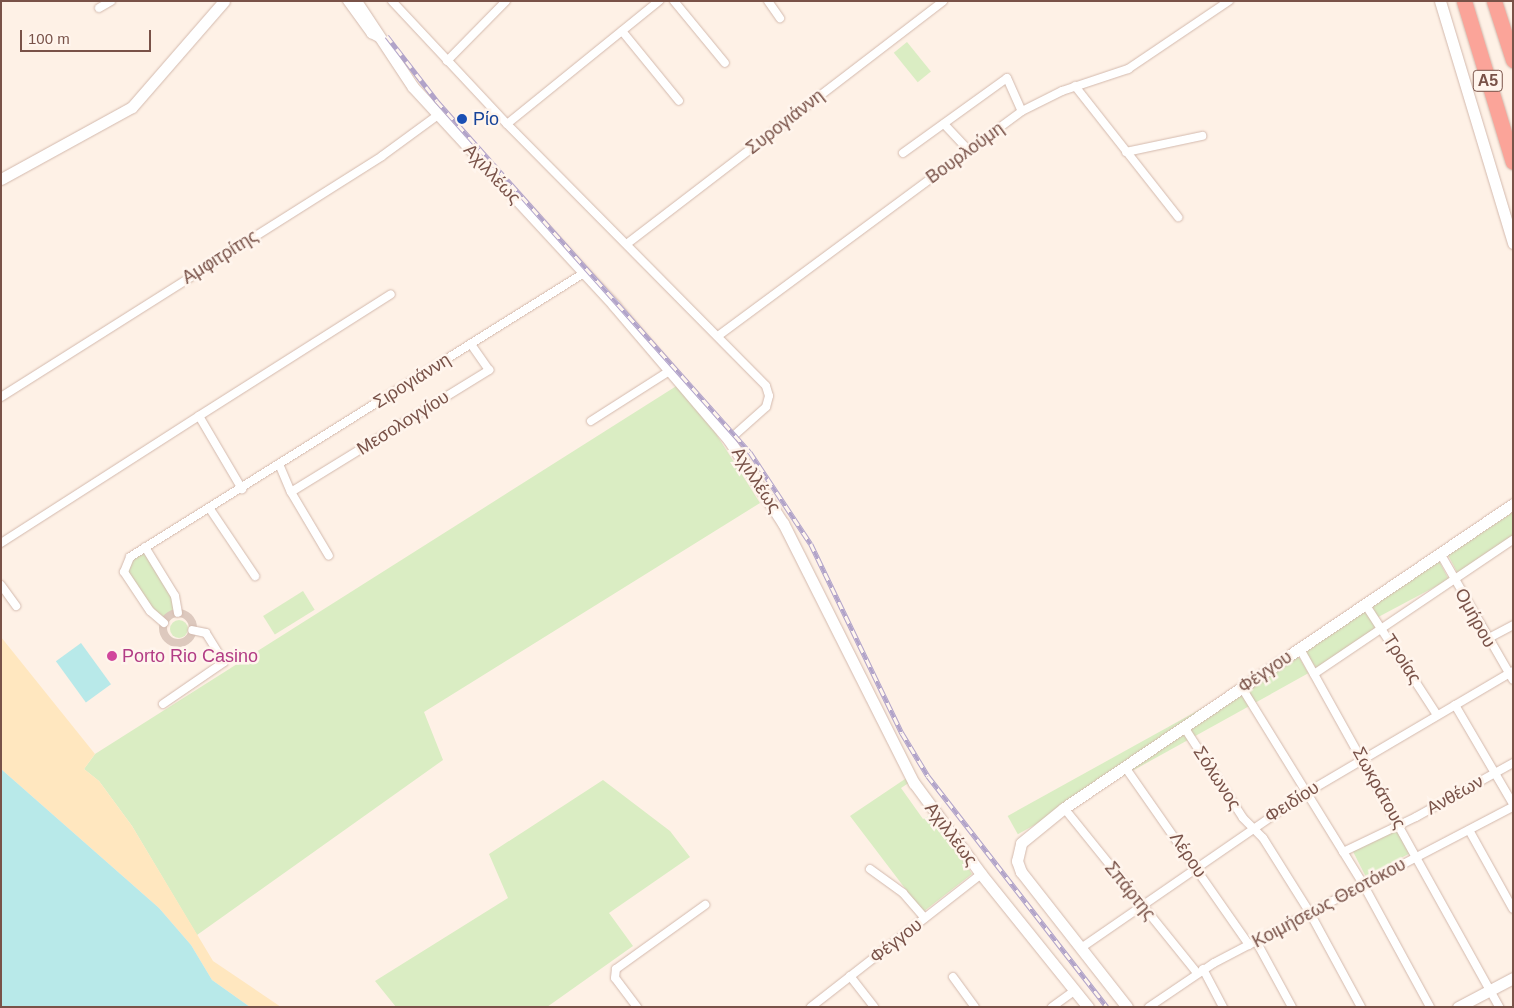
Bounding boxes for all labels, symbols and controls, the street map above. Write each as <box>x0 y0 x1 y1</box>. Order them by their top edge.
scale bar <box>22 20 154 52</box>
text: 100 m <box>28 30 70 47</box>
road number: Α5 <box>1472 68 1504 94</box>
street label: Συρογιάννη <box>742 85 828 159</box>
place label: Ρίο <box>473 108 499 130</box>
marker: Ρίο <box>455 112 469 126</box>
street label: Βουρλούμη <box>922 118 1008 188</box>
street label: Αχιλλέως <box>459 140 525 208</box>
street label: Αμφιτρίτης <box>178 225 262 289</box>
street label: Σιρογιάννη <box>369 349 455 413</box>
street label: Μεσολογγίου <box>353 386 453 460</box>
street label: Αχιλλέως <box>727 443 785 517</box>
street label: Ομήρου <box>1450 585 1500 651</box>
street label: Τροίας <box>1378 630 1426 688</box>
place label: Porto Rio Casino <box>122 645 258 667</box>
street label: Φέγγου <box>1234 646 1296 698</box>
marker: Porto Rio Casino <box>106 650 118 662</box>
street label: Σόλωνος <box>1189 742 1245 814</box>
street label: Σωκράτους <box>1348 743 1410 833</box>
street label: Ανθέων <box>1423 771 1487 819</box>
street label: Φειδίου <box>1261 777 1323 827</box>
street label: Αχιλλέως <box>920 798 982 870</box>
street label: Λέρου <box>1165 828 1211 882</box>
street label: Κοιμήσεως Θεοτόκου <box>1249 853 1409 953</box>
street label: Σπάρτης <box>1100 858 1160 924</box>
street label: Φέγγου <box>866 914 926 968</box>

